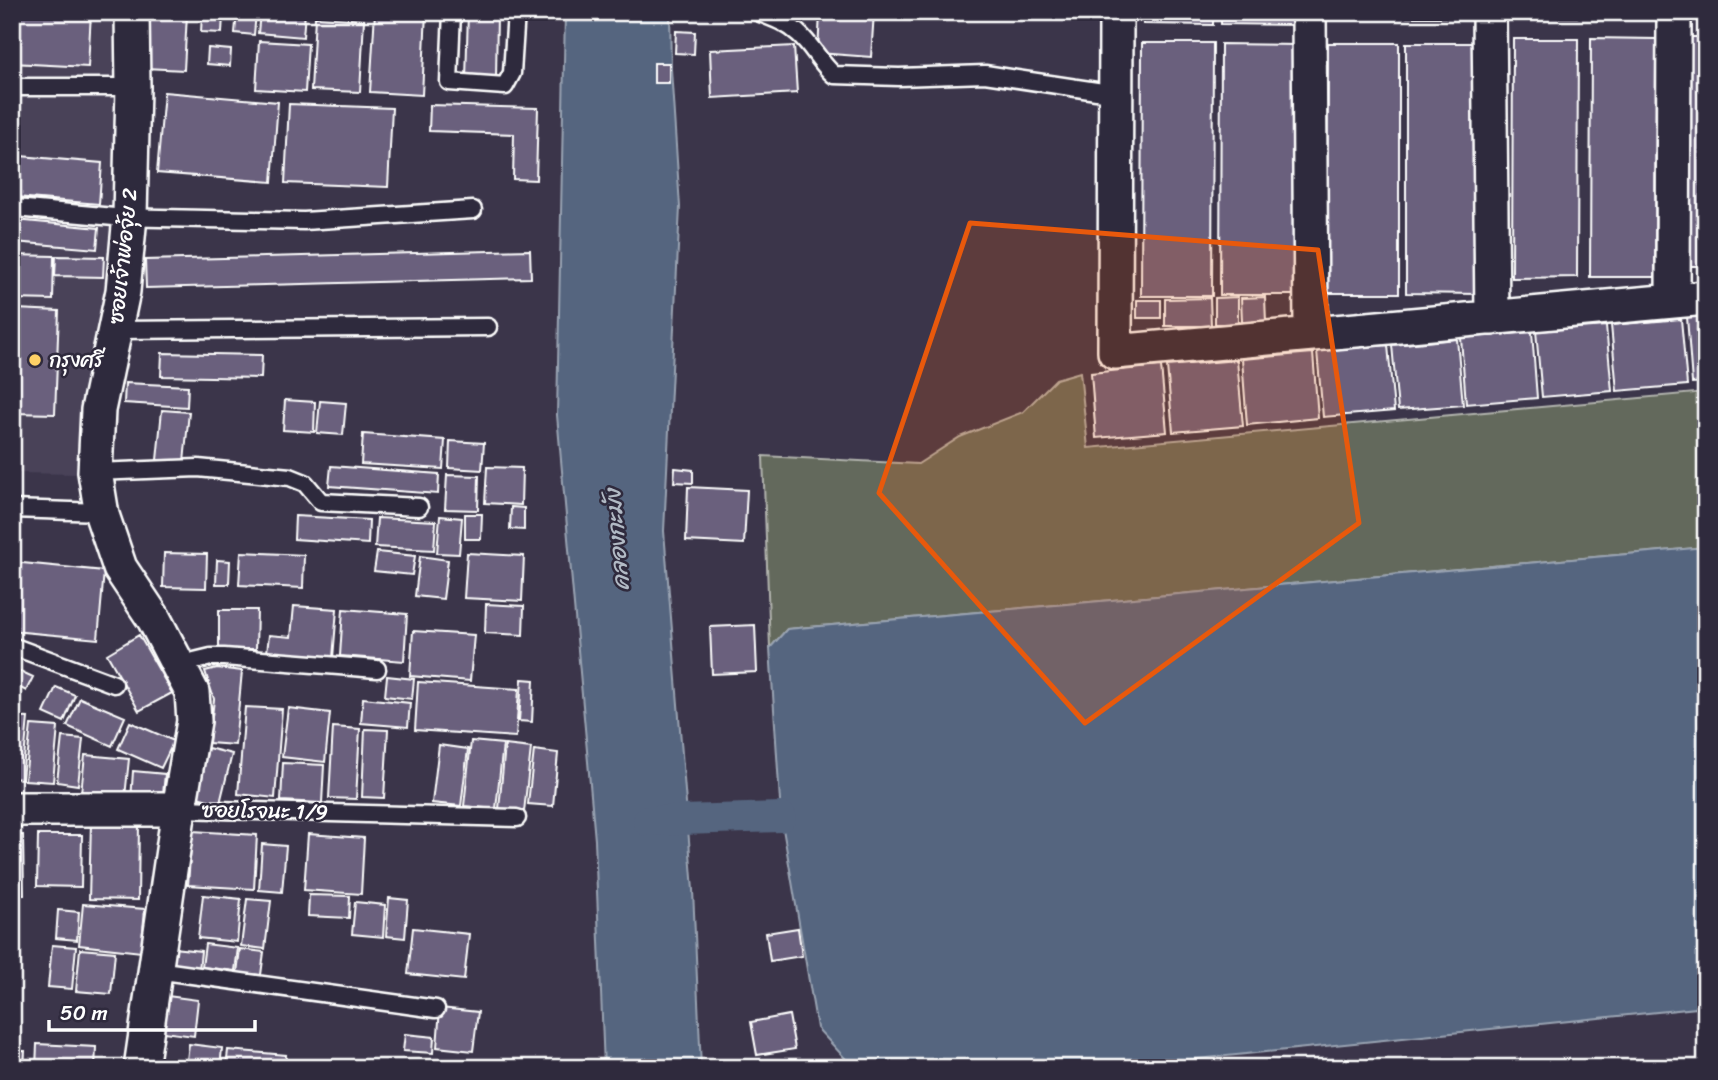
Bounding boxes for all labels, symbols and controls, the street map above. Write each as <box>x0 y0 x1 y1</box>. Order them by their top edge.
street label: ซอยเจ้าพ่อจุ้ย 2 <box>97 186 149 326</box>
place label: กรุงศรี <box>49 341 107 379</box>
marker: กรุงศรี <box>27 352 43 368</box>
water label: คลองกะมัง <box>592 484 642 592</box>
street label: ซอยโรจนะ 1/9 <box>202 791 329 831</box>
scale bar <box>49 989 256 1033</box>
text: 50 m <box>60 994 108 1032</box>

